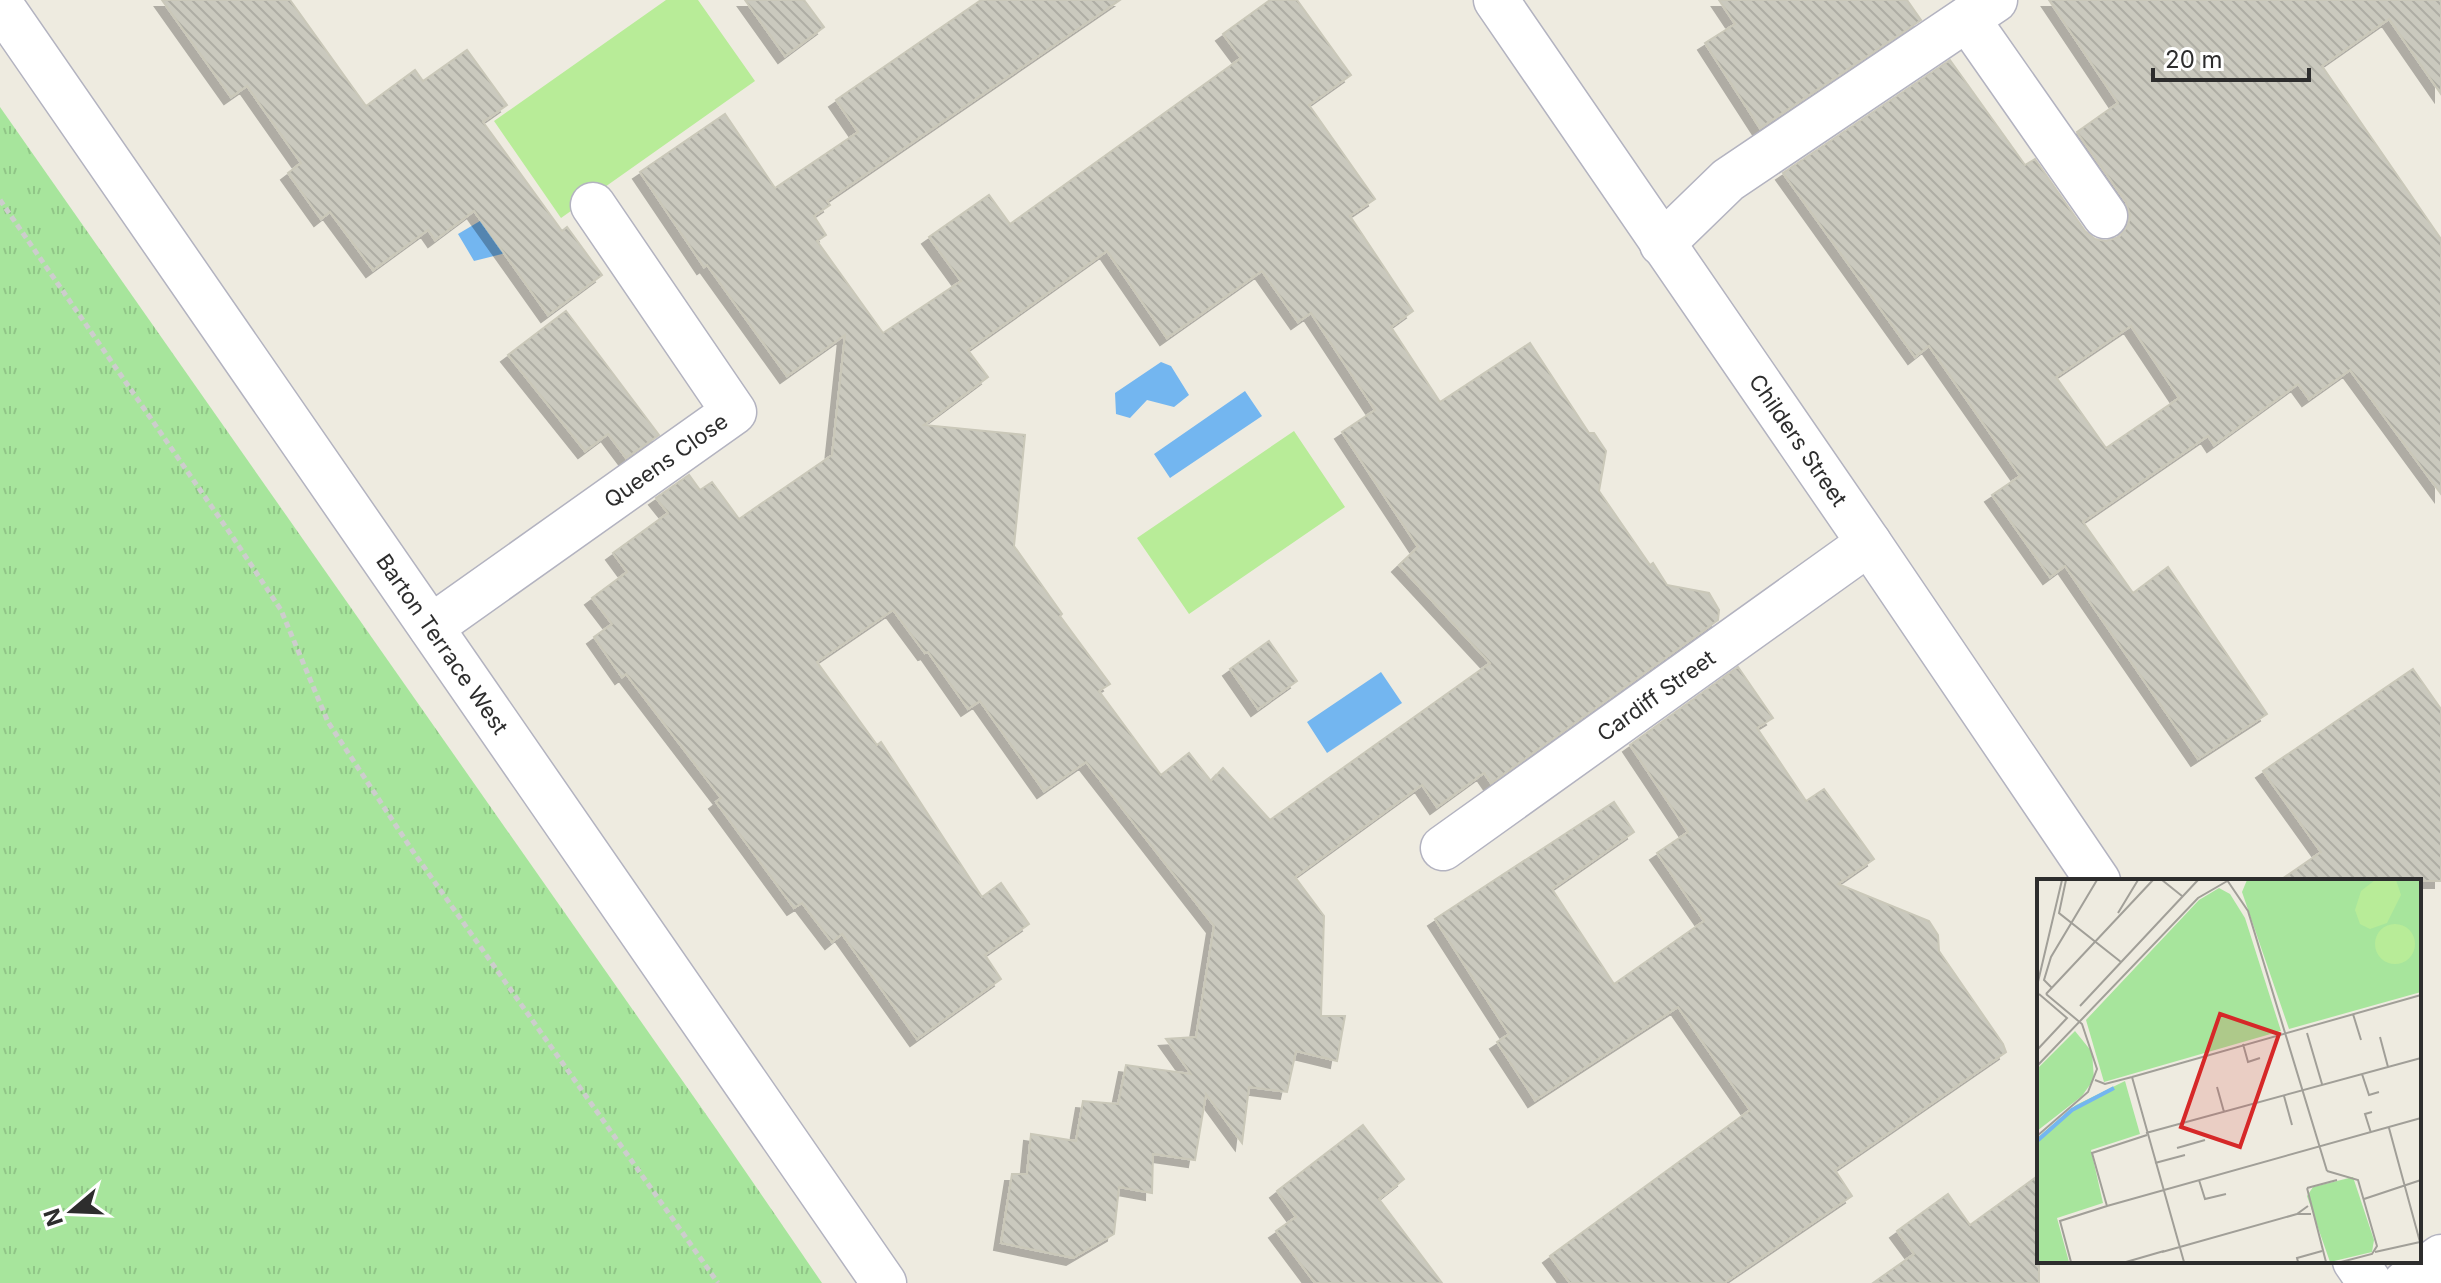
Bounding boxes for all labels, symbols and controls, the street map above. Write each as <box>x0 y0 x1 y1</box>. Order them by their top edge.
scale bar <box>2153 32 2309 82</box>
text: 20 m <box>2165 45 2223 74</box>
street label: Childers Street <box>1744 369 1853 511</box>
street label: Queens Close <box>599 408 733 513</box>
street label: Barton Terrace West <box>371 549 514 739</box>
street label: Cardiff Street <box>1592 644 1720 746</box>
inset map <box>2037 879 2421 1263</box>
north arrow <box>32 1171 112 1251</box>
text: N <box>38 1205 68 1230</box>

